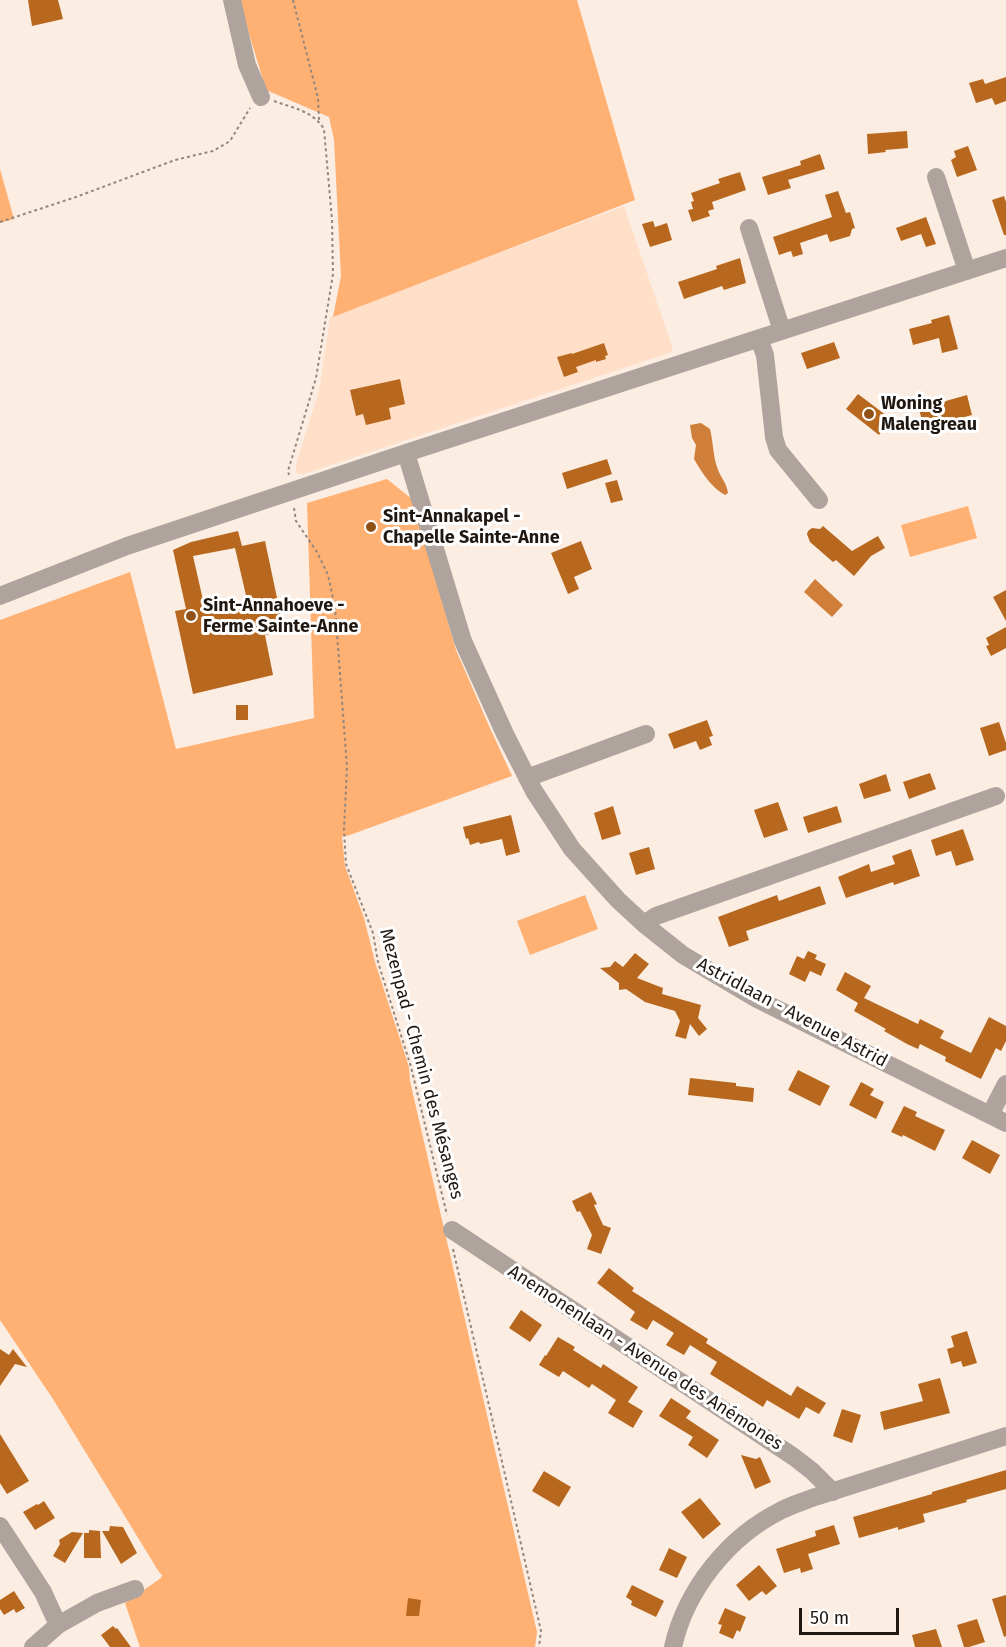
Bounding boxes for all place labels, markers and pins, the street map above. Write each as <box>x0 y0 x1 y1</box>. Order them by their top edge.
place label: Woning Malengreau <box>881 393 977 436</box>
marker: Woning Malengreau <box>862 407 876 421</box>
place label: Sint-Annakapel - Chapelle Sainte-Anne <box>383 506 560 548</box>
marker: Sint-Annakapel - Chapelle Sainte-Anne <box>364 520 378 534</box>
place label: Sint-Annahoeve - Ferme Sainte-Anne <box>203 595 358 638</box>
marker: Sint-Annahoeve - Ferme Sainte-Anne <box>184 609 198 623</box>

